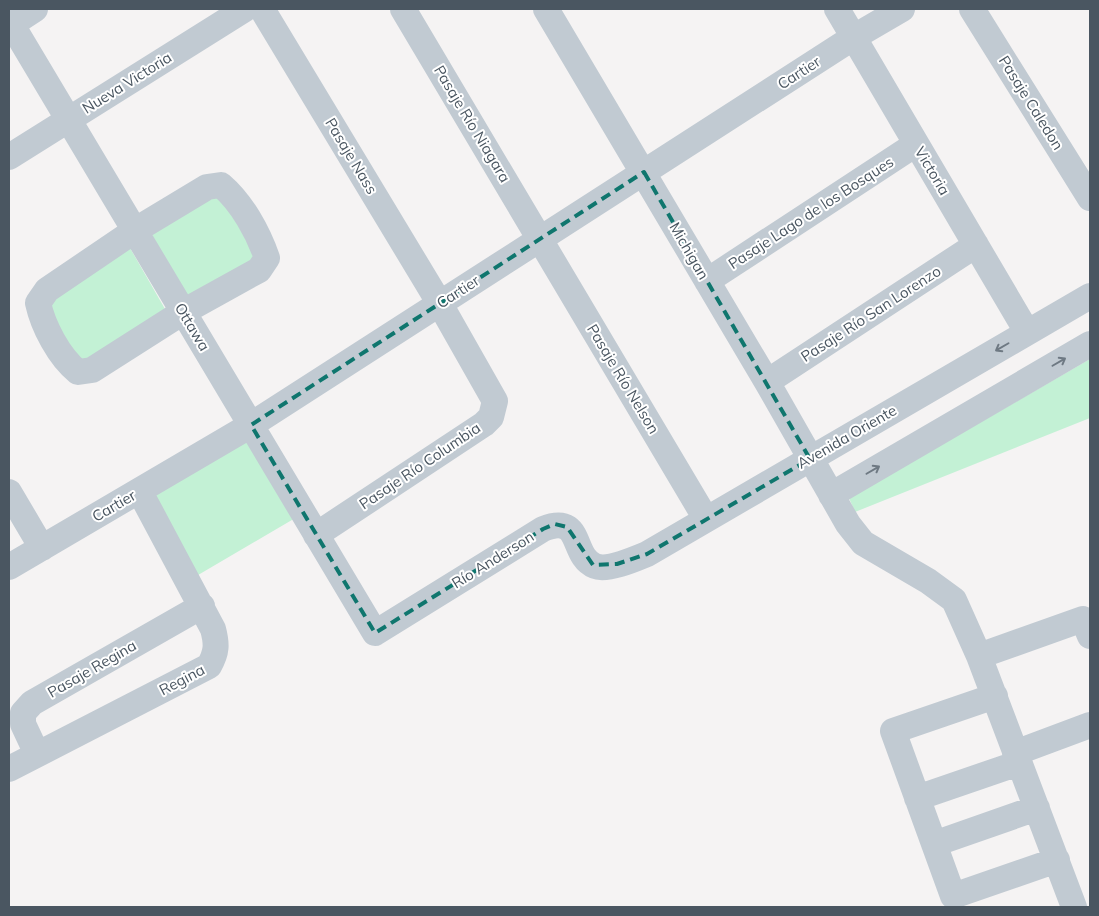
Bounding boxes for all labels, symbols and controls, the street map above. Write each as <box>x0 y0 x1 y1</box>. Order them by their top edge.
street label: Nueva Victoria <box>78 48 175 118</box>
street label: Cartier <box>774 51 824 93</box>
street label: Pasaje Caledon <box>995 52 1068 153</box>
street label: Pasaje Río Niagara <box>430 62 515 186</box>
street label: Pasaje Nass <box>321 114 382 197</box>
street label: Victoria <box>911 143 954 198</box>
street label: Pasaje Lago de los Bosques <box>725 152 897 273</box>
street label: Michigan <box>665 219 713 283</box>
street label: Pasaje Río San Lorenzo <box>797 261 944 366</box>
street label: Cartier <box>433 270 483 312</box>
street label: Ottawa <box>171 299 214 354</box>
street label: Pasaje Río Nelson <box>583 320 664 437</box>
one-way arrow <box>996 342 1010 352</box>
one-way arrow <box>1051 357 1065 367</box>
street label: Avenida Oriente <box>794 400 900 473</box>
street label: Pasaje Río Columbia <box>355 418 484 513</box>
one-way arrow <box>865 465 879 475</box>
street label: Cartier <box>89 485 139 526</box>
street label: Río Anderson <box>448 527 537 592</box>
street label: Pasaje Regina <box>44 636 139 702</box>
street label: Regina <box>156 660 208 699</box>

